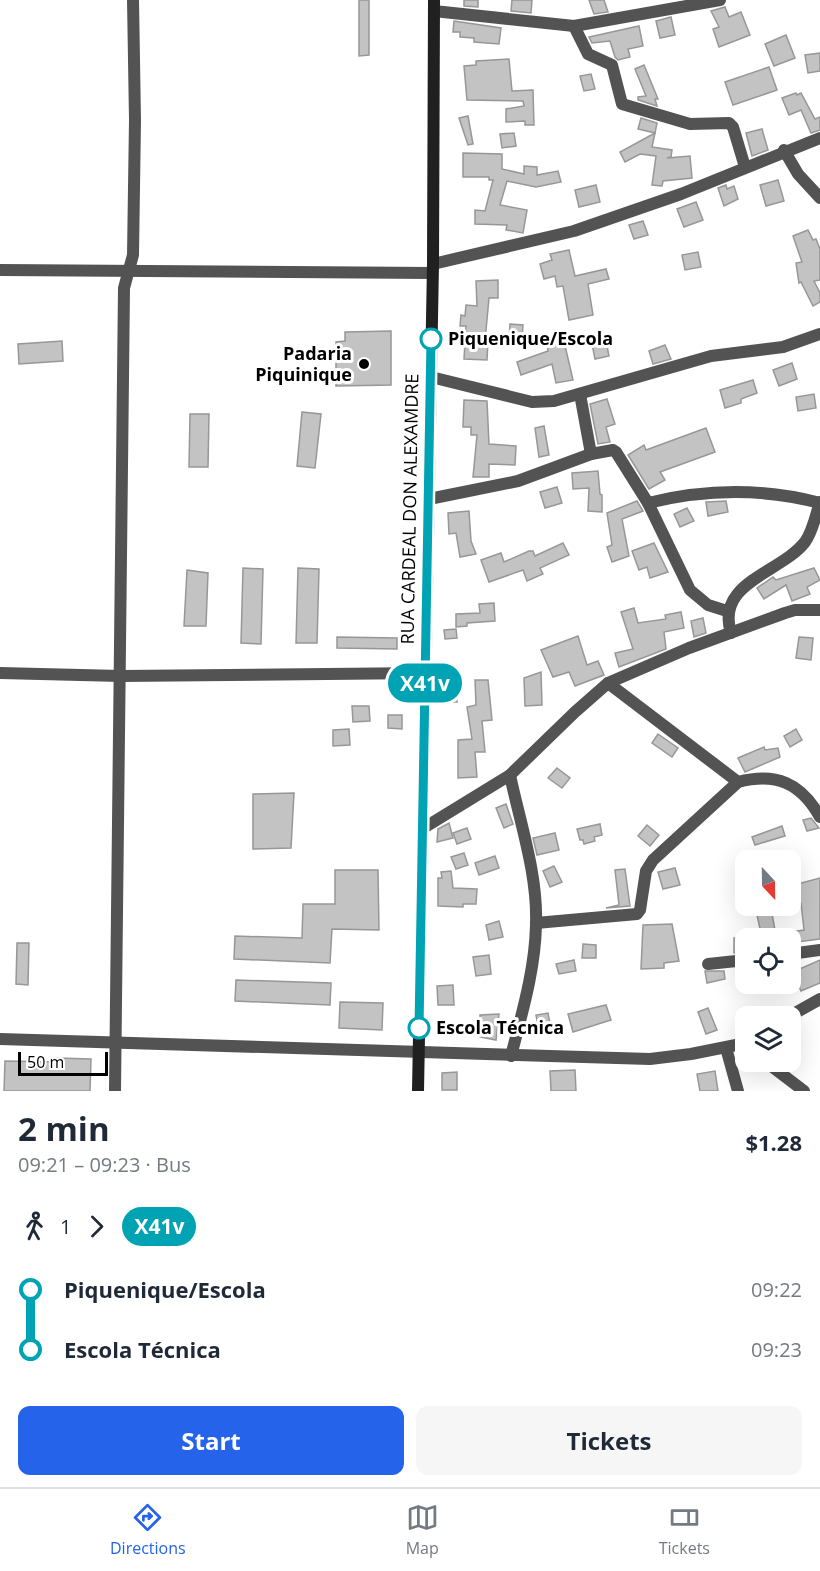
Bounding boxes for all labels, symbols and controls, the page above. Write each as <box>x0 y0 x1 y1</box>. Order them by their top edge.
place label: Piquenique/Escola <box>448 326 613 350</box>
marker: Piquenique/Escola <box>420 328 442 350</box>
place label: Padaria Piquinique <box>255 341 352 386</box>
marker: Padaria Piquinique <box>357 357 371 371</box>
street label: RUA CARDEAL DON ALEXAMDRE <box>395 373 423 645</box>
line badge: X41v <box>383 664 467 702</box>
text: X41v <box>400 669 450 697</box>
north arrow <box>735 850 801 916</box>
map controls <box>735 850 801 1072</box>
button: locate <box>735 928 801 994</box>
button: layers <box>735 1006 801 1072</box>
place label: Escola Técnica <box>436 1015 564 1039</box>
marker: Escola Técnica <box>408 1017 430 1039</box>
scale bar <box>18 1049 108 1076</box>
text: 50 m <box>27 1051 64 1073</box>
text: 2 min <box>18 1106 110 1151</box>
text: $1.28 <box>745 1127 802 1157</box>
text: 09:21 – 09:23 · Bus <box>18 1151 191 1178</box>
icon: walk <box>18 1210 51 1243</box>
icon: forward <box>80 1210 113 1243</box>
text: X41v <box>134 1212 184 1240</box>
text: 1 <box>60 1213 71 1240</box>
text: Piquenique/Escola <box>64 1274 266 1304</box>
text: 09:22 <box>751 1276 802 1303</box>
text: Escola Técnica <box>64 1334 221 1364</box>
text: 09:23 <box>751 1336 802 1363</box>
button: Start <box>18 1406 404 1475</box>
button: Tickets <box>416 1406 802 1475</box>
tab: Directions <box>110 1501 186 1559</box>
tab: Map <box>406 1501 439 1559</box>
tab: Tickets <box>659 1501 710 1559</box>

